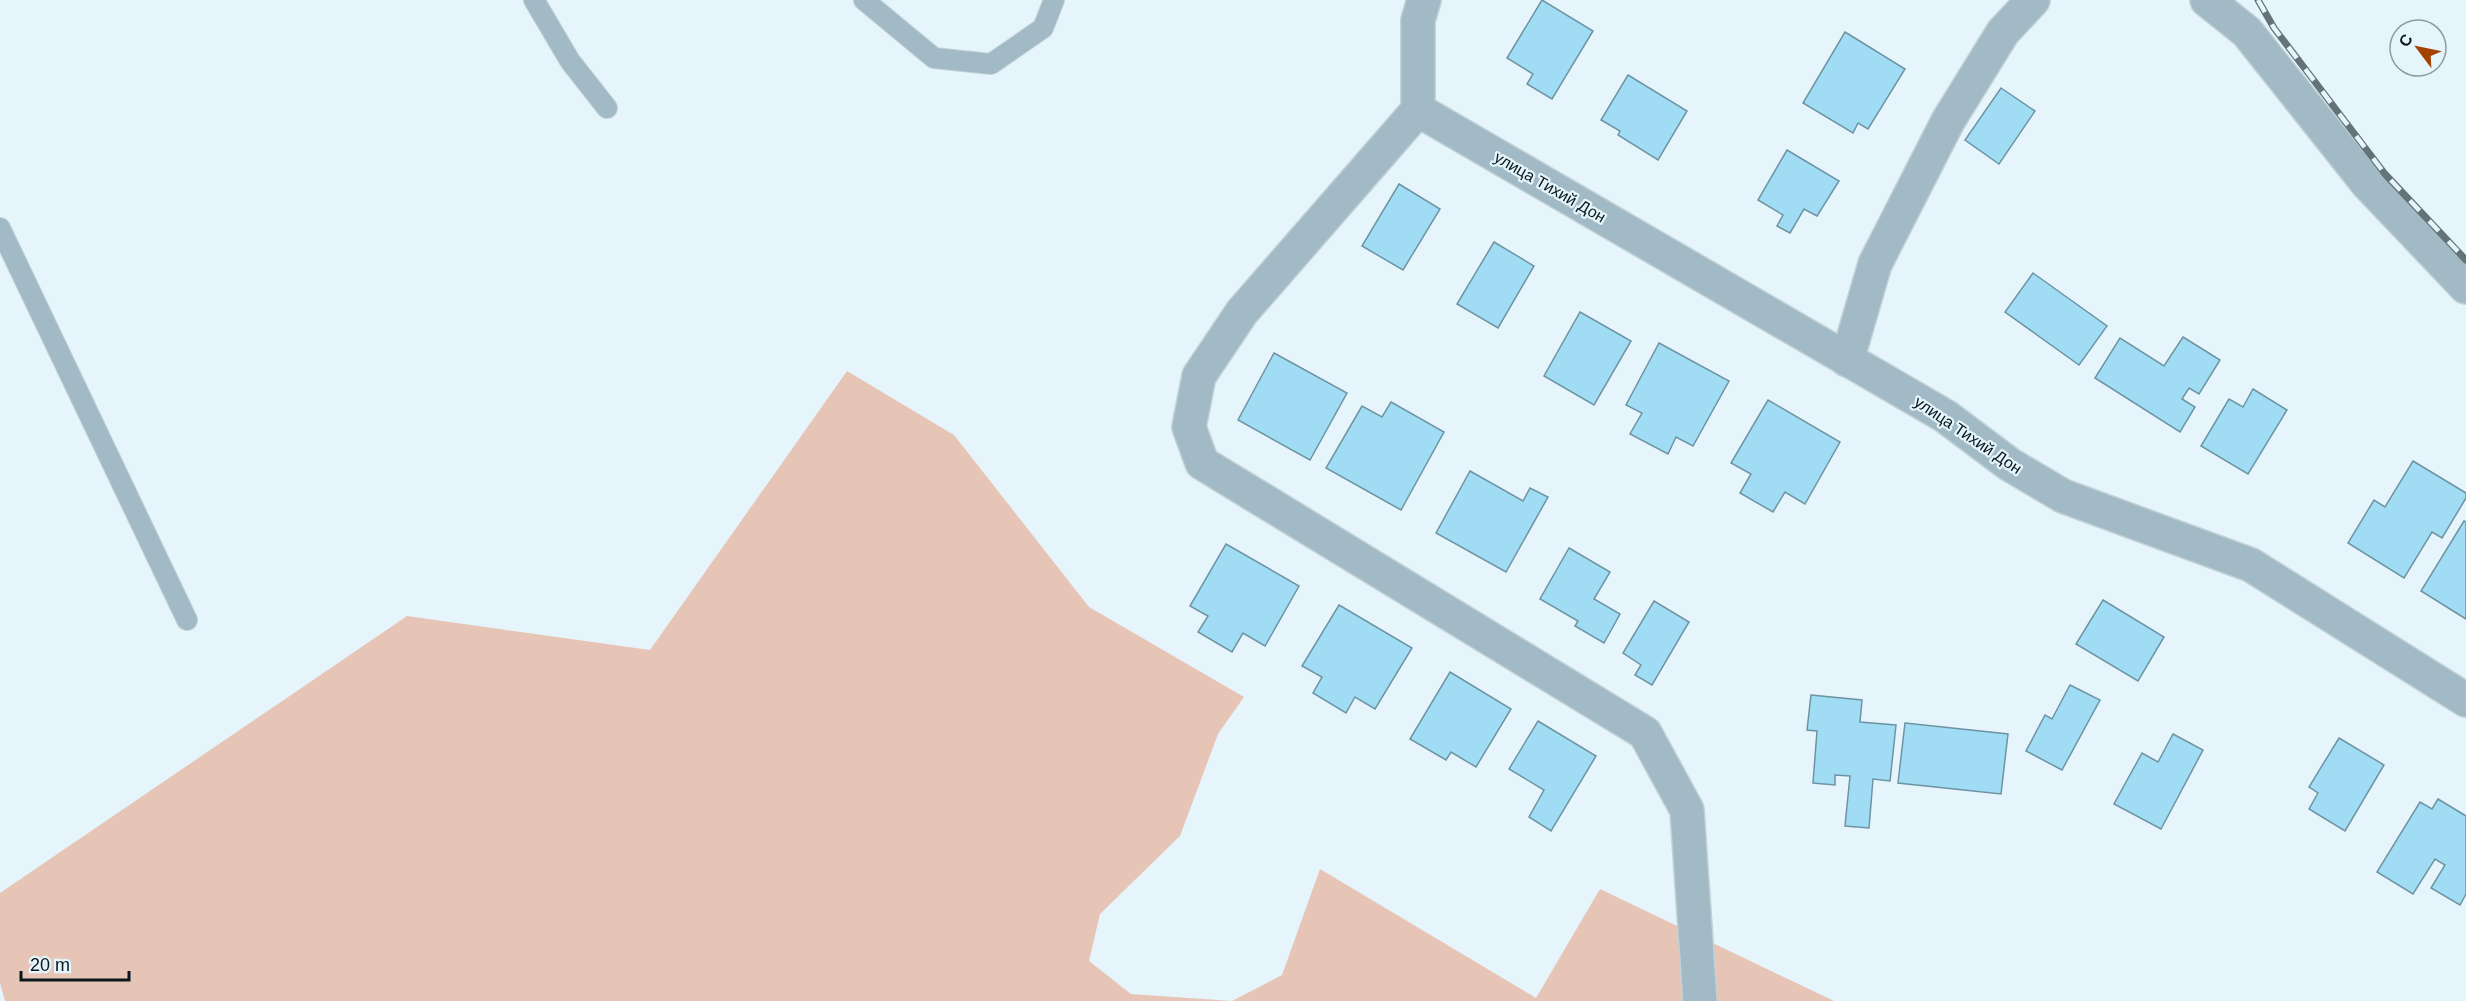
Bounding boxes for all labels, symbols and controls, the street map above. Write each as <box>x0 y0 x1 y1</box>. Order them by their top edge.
north arrow <box>2388 18 2448 78</box>
text: С <box>2395 31 2416 50</box>
street label: улица Тихий Дон <box>1491 148 1609 226</box>
street label: улица Тихий Дон <box>1911 393 2025 477</box>
scale bar <box>21 944 129 982</box>
text: 20 m <box>30 955 70 975</box>

